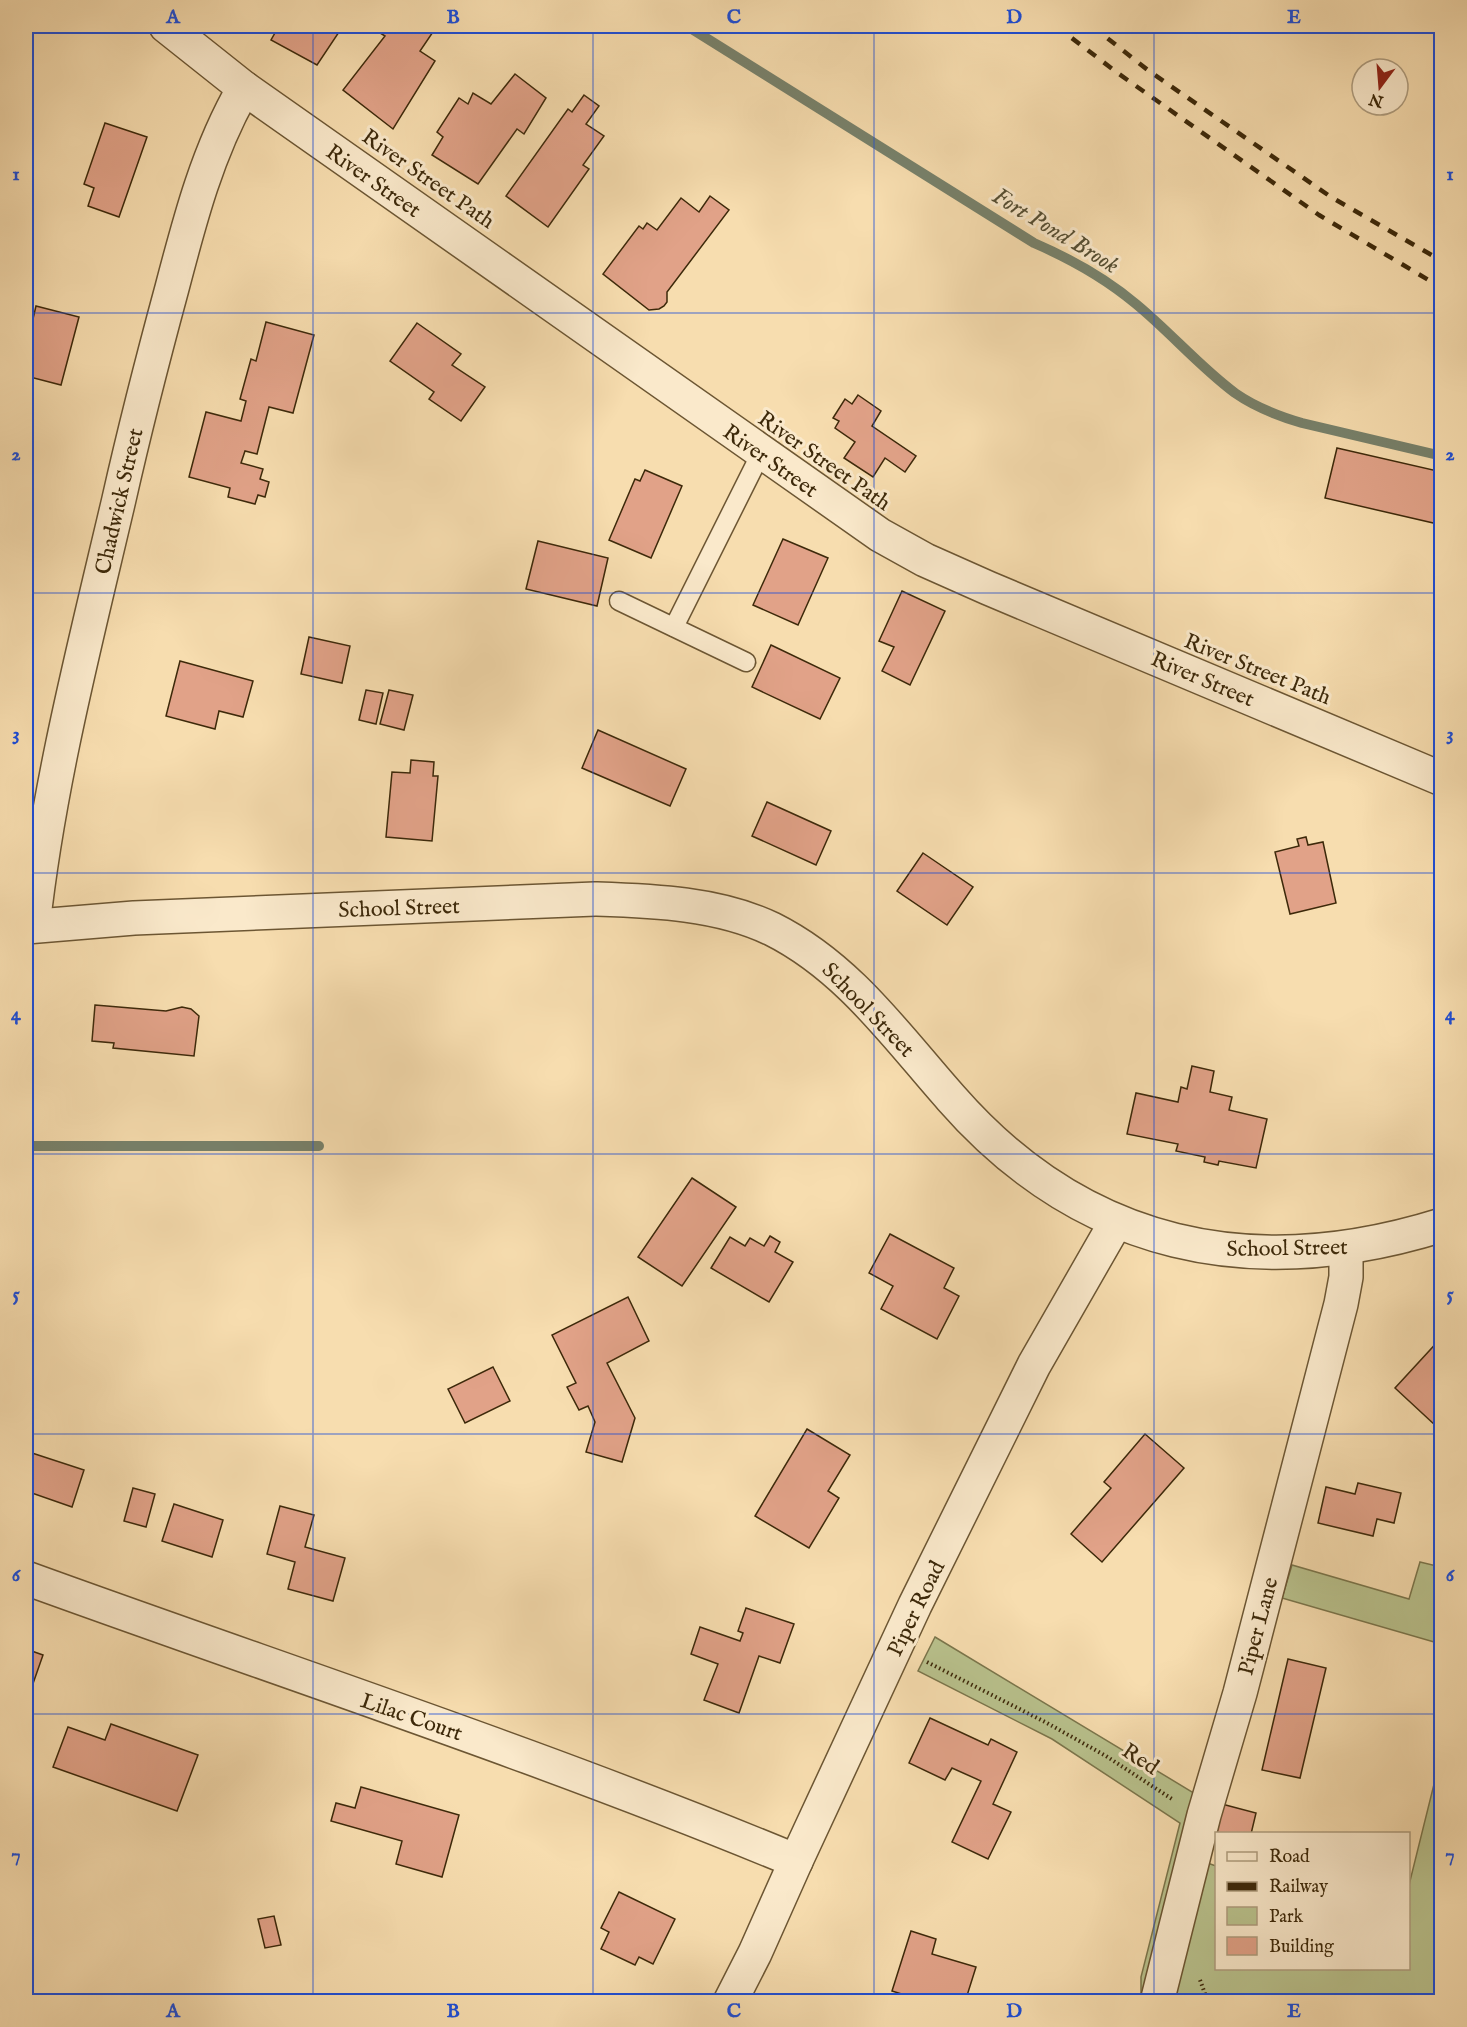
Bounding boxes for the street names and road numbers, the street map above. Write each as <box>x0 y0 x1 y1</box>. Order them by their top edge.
street label: River Street Path <box>358 123 500 233</box>
street label: River Street <box>322 138 426 222</box>
street label: River Street Path <box>752 405 896 518</box>
street label: River Street <box>717 419 823 505</box>
street label: Chadwick Street <box>90 425 150 577</box>
street label: River Street Path <box>1181 627 1335 709</box>
street label: River Street <box>1147 644 1259 712</box>
street label: School Street <box>338 893 461 925</box>
street label: School Street <box>815 957 920 1064</box>
street label: School Street <box>1226 1234 1348 1264</box>
street label: Piper Road <box>882 1556 952 1661</box>
street label: Piper Lane <box>1232 1574 1285 1679</box>
street label: Lilac Court <box>357 1687 466 1749</box>
street label: Red <box>1116 1737 1164 1782</box>

